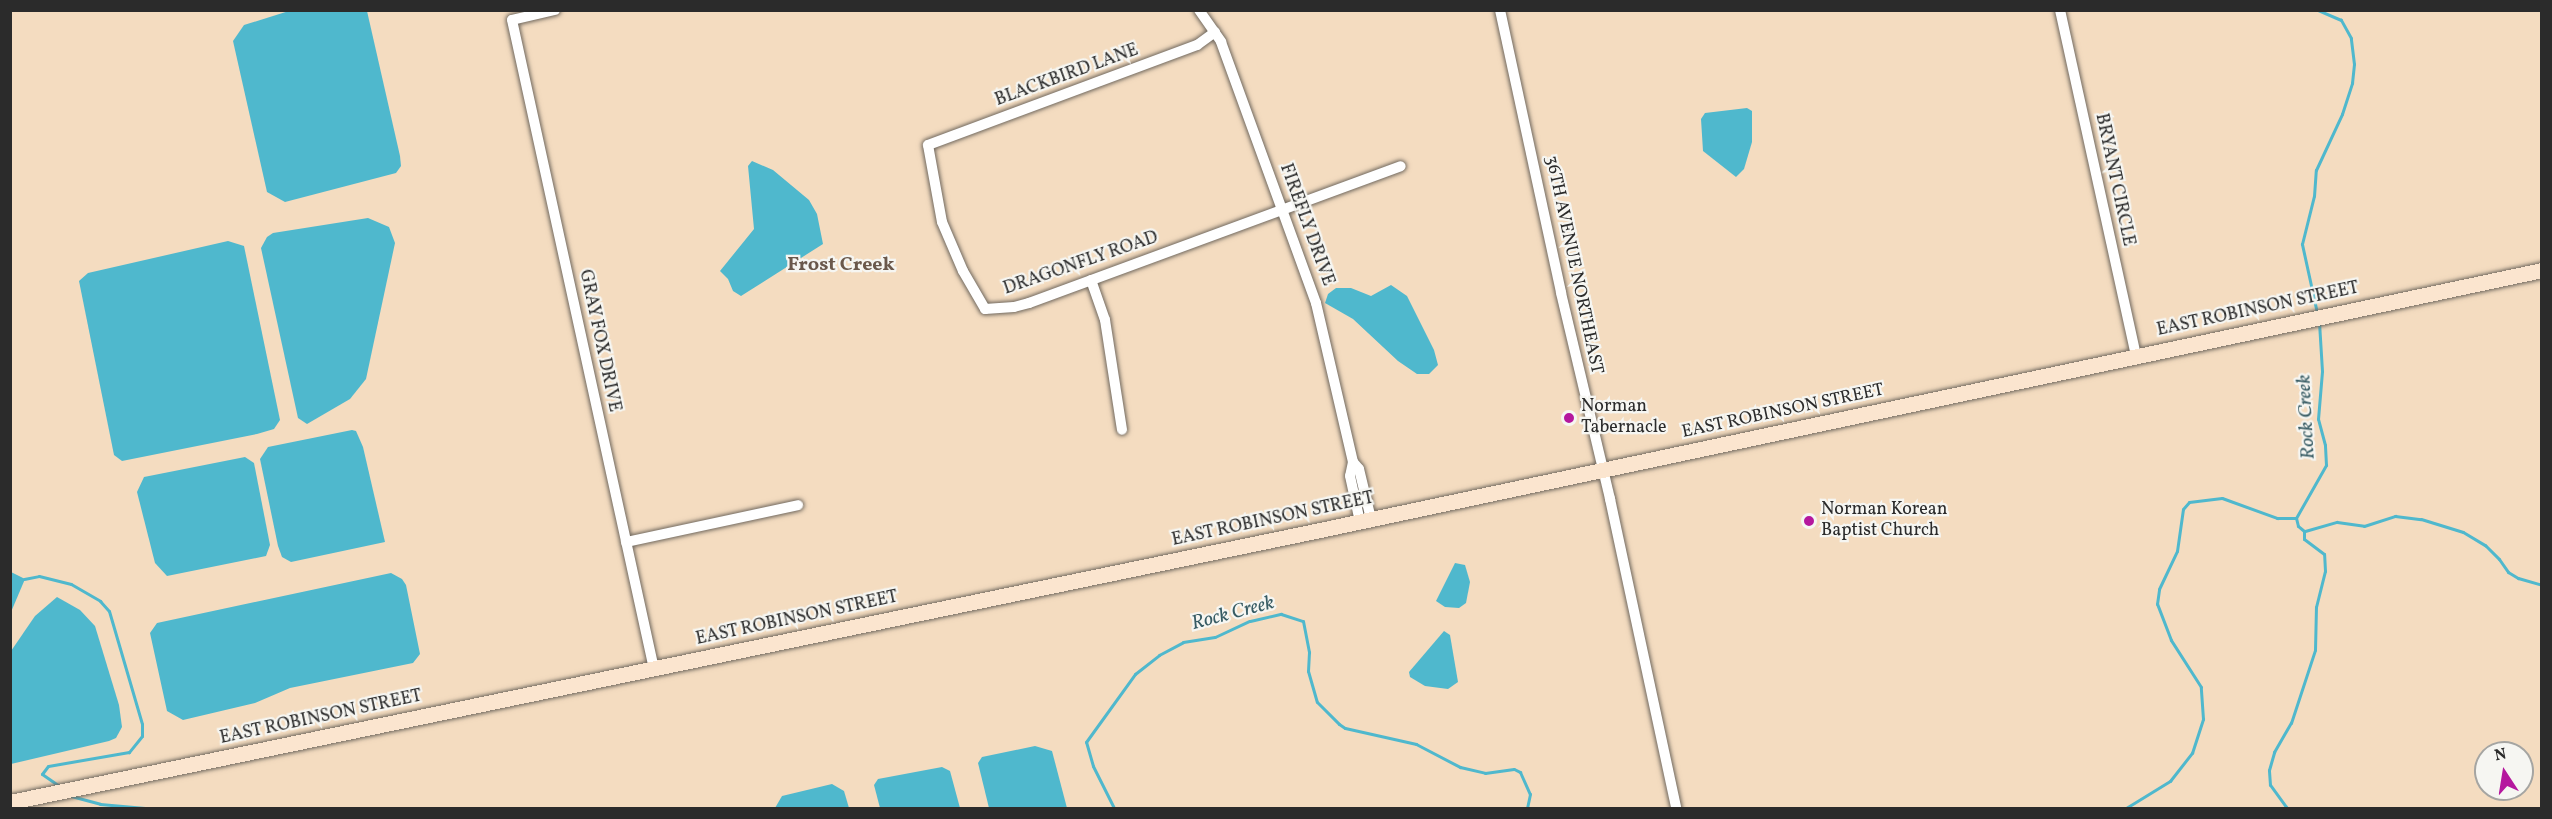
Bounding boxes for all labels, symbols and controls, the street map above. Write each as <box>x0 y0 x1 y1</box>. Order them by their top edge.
street label: BLACKBIRD LANE <box>992 40 1142 112</box>
street label: BRYANT CIRCLE <box>2089 111 2139 249</box>
street label: 36TH AVENUE NORTHEAST <box>1539 154 1607 376</box>
street label: FIREFLY DRIVE <box>1274 161 1338 289</box>
street label: DRAGONFLY ROAD <box>1001 227 1161 301</box>
district label: Frost Creek <box>787 253 895 277</box>
street label: GRAY FOX DRIVE <box>573 268 625 414</box>
street label: EAST ROBINSON STREET <box>2155 278 2361 342</box>
water label: Rock Creek <box>2293 374 2321 460</box>
street label: EAST ROBINSON STREET <box>1680 380 1886 444</box>
place label: Norman Tabernacle <box>1581 397 1667 440</box>
marker: Norman Tabernacle <box>1562 411 1576 425</box>
street label: EAST ROBINSON STREET <box>1170 488 1376 552</box>
place label: Norman Korean Baptist Church <box>1821 500 1948 542</box>
marker: Norman Korean Baptist Church <box>1802 514 1816 528</box>
street label: EAST ROBINSON STREET <box>694 587 900 651</box>
water label: Rock Creek <box>1189 591 1277 637</box>
street label: EAST ROBINSON STREET <box>218 686 424 750</box>
north arrow <box>2474 741 2534 801</box>
text: N <box>2493 743 2509 767</box>

